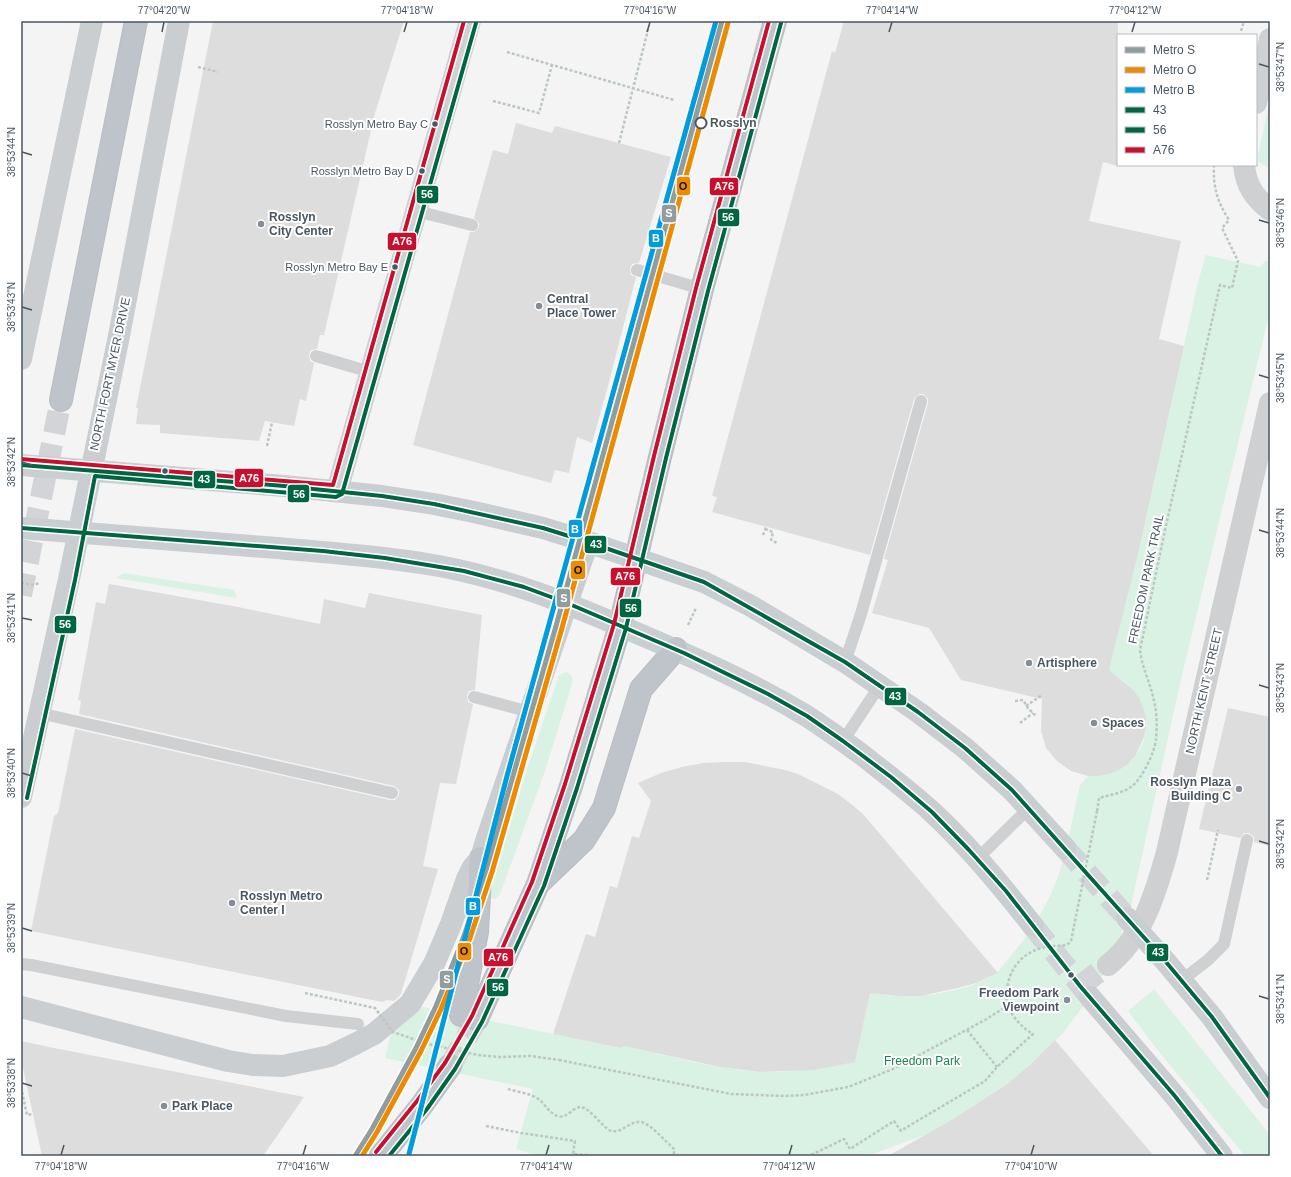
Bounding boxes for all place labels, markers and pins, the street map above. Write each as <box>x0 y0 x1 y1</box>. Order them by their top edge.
marker: Rosslyn <box>694 116 708 130</box>
place label: Rosslyn <box>710 116 757 130</box>
place label: Rosslyn Metro Bay C <box>325 118 428 130</box>
marker: Rosslyn Metro Bay C <box>430 119 440 129</box>
place label: Rosslyn Metro Bay D <box>311 165 414 177</box>
marker: Rosslyn Metro Bay D <box>417 166 427 176</box>
place label: Rosslyn City Center <box>269 210 333 238</box>
marker: Rosslyn City Center <box>256 219 266 229</box>
place label: Rosslyn Metro Bay E <box>285 261 388 273</box>
marker: Rosslyn Metro Bay E <box>390 262 400 272</box>
place label: Central Place Tower <box>547 292 616 320</box>
marker: Central Place Tower <box>534 301 544 311</box>
unlabelled marker <box>160 466 170 476</box>
place label: Artisphere <box>1037 656 1097 670</box>
marker: Artisphere <box>1024 658 1034 668</box>
place label: Spaces <box>1102 716 1144 730</box>
marker: Spaces <box>1089 718 1099 728</box>
place label: Rosslyn Plaza Building C <box>1150 775 1231 803</box>
marker: Rosslyn Plaza Building C <box>1234 784 1244 794</box>
place label: Rosslyn Metro Center I <box>240 889 323 917</box>
marker: Rosslyn Metro Center I <box>227 898 237 908</box>
unlabelled marker <box>1066 970 1076 980</box>
place label: Freedom Park Viewpoint <box>979 986 1059 1014</box>
marker: Freedom Park Viewpoint <box>1062 995 1072 1005</box>
place label: Park Place <box>172 1099 233 1113</box>
marker: Park Place <box>159 1101 169 1111</box>

